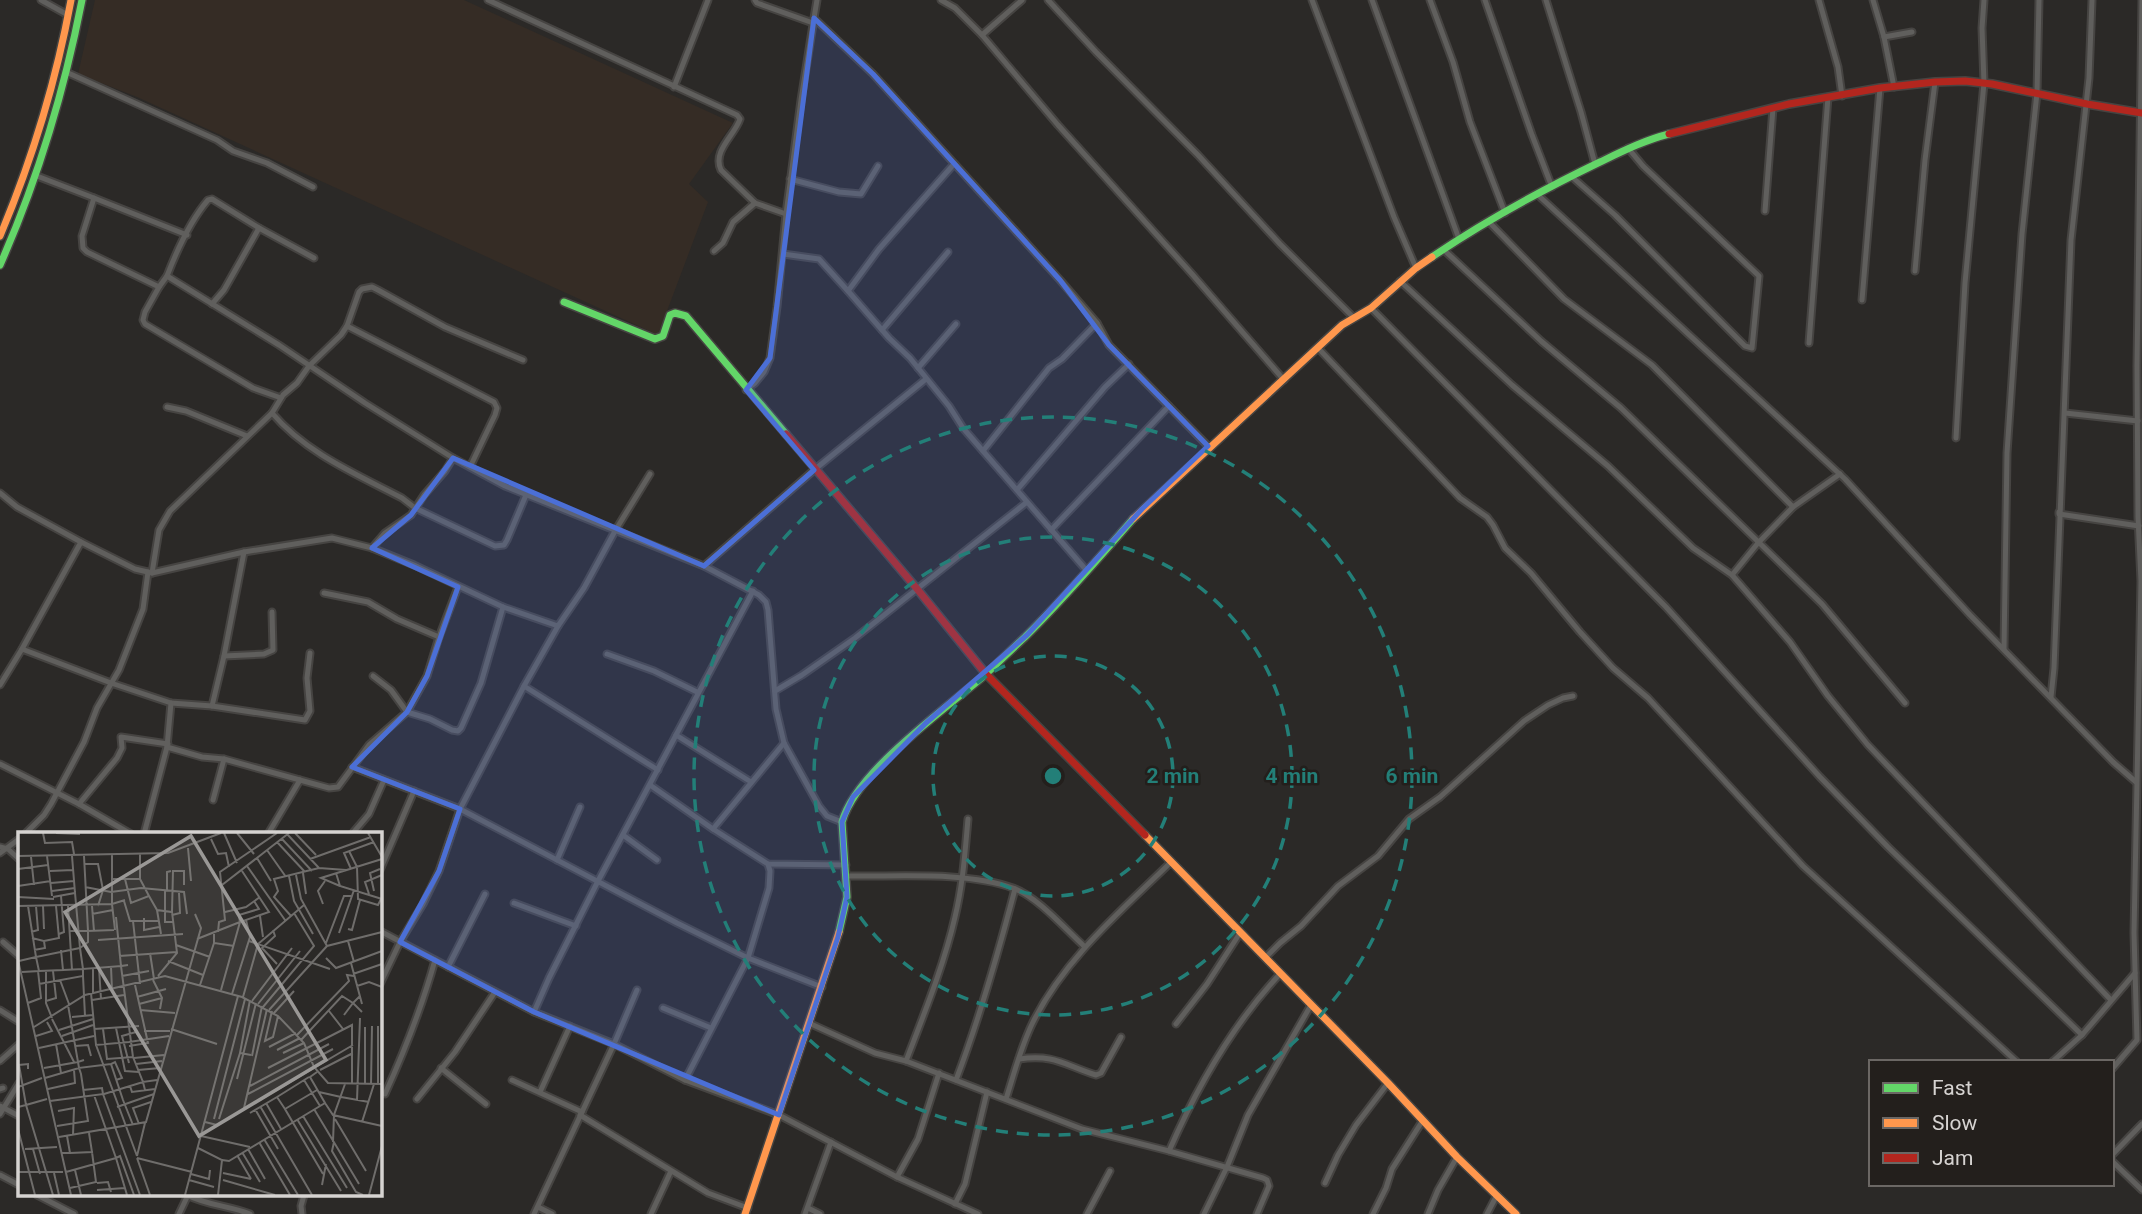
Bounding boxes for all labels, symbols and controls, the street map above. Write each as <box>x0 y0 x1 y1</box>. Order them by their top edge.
centre of rings <box>1041 764 1065 788</box>
text: 2 min <box>1147 764 1199 788</box>
text: 4 min <box>1266 764 1318 788</box>
text: 6 min <box>1386 764 1438 788</box>
inset map <box>18 832 382 1196</box>
legend <box>1869 1060 2114 1186</box>
text: Fast <box>1932 1076 1973 1100</box>
text: Slow <box>1932 1111 1978 1135</box>
text: Jam <box>1932 1146 1973 1170</box>

